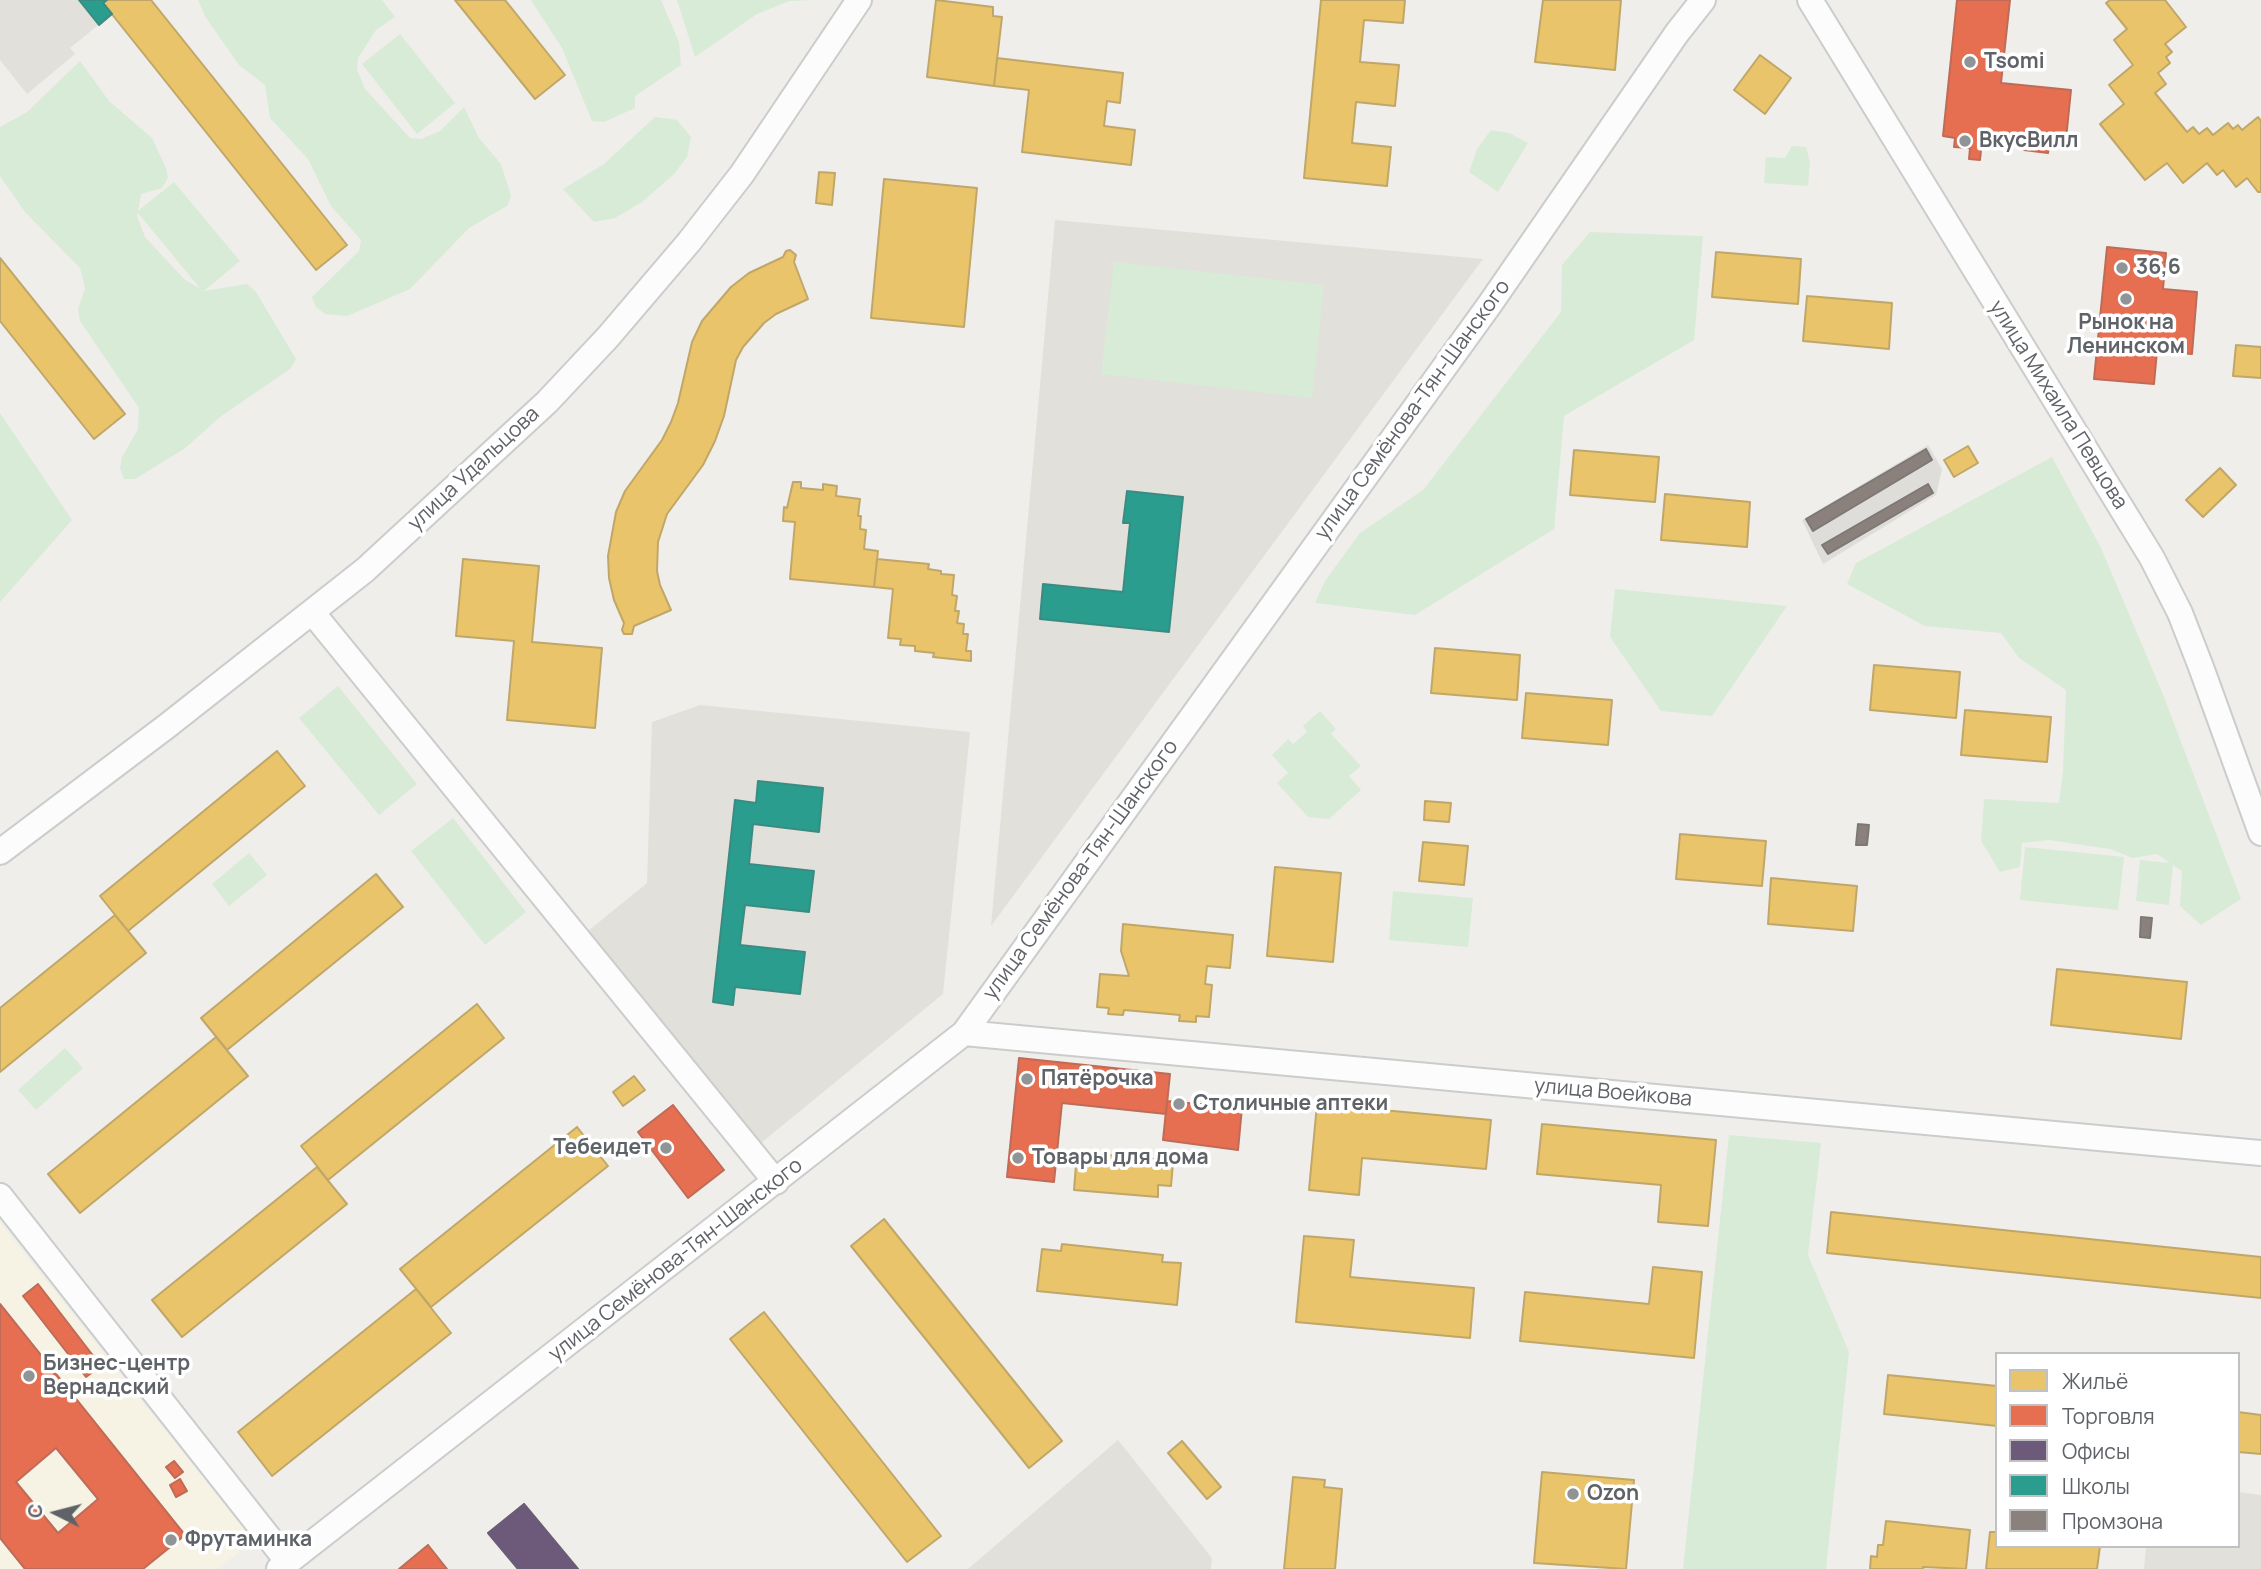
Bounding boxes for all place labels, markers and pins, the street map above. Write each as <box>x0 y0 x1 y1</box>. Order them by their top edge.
place label: Tsomi <box>1984 49 2045 75</box>
marker: Tsomi <box>1962 54 1978 70</box>
place label: ВкусВилл <box>1979 128 2078 154</box>
marker: ВкусВилл <box>1957 133 1973 149</box>
place label: 36,6 <box>2136 255 2181 281</box>
marker: 36,6 <box>2114 260 2130 276</box>
marker: Рынок на Ленинском <box>2118 291 2134 307</box>
place label: Рынок на Ленинском <box>2067 310 2185 360</box>
place label: Пятёрочка <box>1041 1066 1154 1092</box>
marker: Пятёрочка <box>1019 1071 1035 1087</box>
place label: Столичные аптеки <box>1193 1091 1388 1117</box>
marker: Столичные аптеки <box>1171 1096 1187 1112</box>
place label: Тебеидет <box>553 1135 652 1161</box>
marker: Тебеидет <box>658 1140 674 1156</box>
place label: Товары для дома <box>1032 1145 1209 1171</box>
marker: Товары для дома <box>1010 1150 1026 1166</box>
place label: Бизнес-центр Вернадский <box>43 1351 190 1401</box>
marker: Бизнес-центр Вернадский <box>21 1368 37 1384</box>
place label: Ozon <box>1587 1481 1639 1507</box>
marker: Ozon <box>1565 1486 1581 1502</box>
place label: Фрутаминка <box>185 1527 312 1553</box>
marker: Фрутаминка <box>163 1532 179 1548</box>

